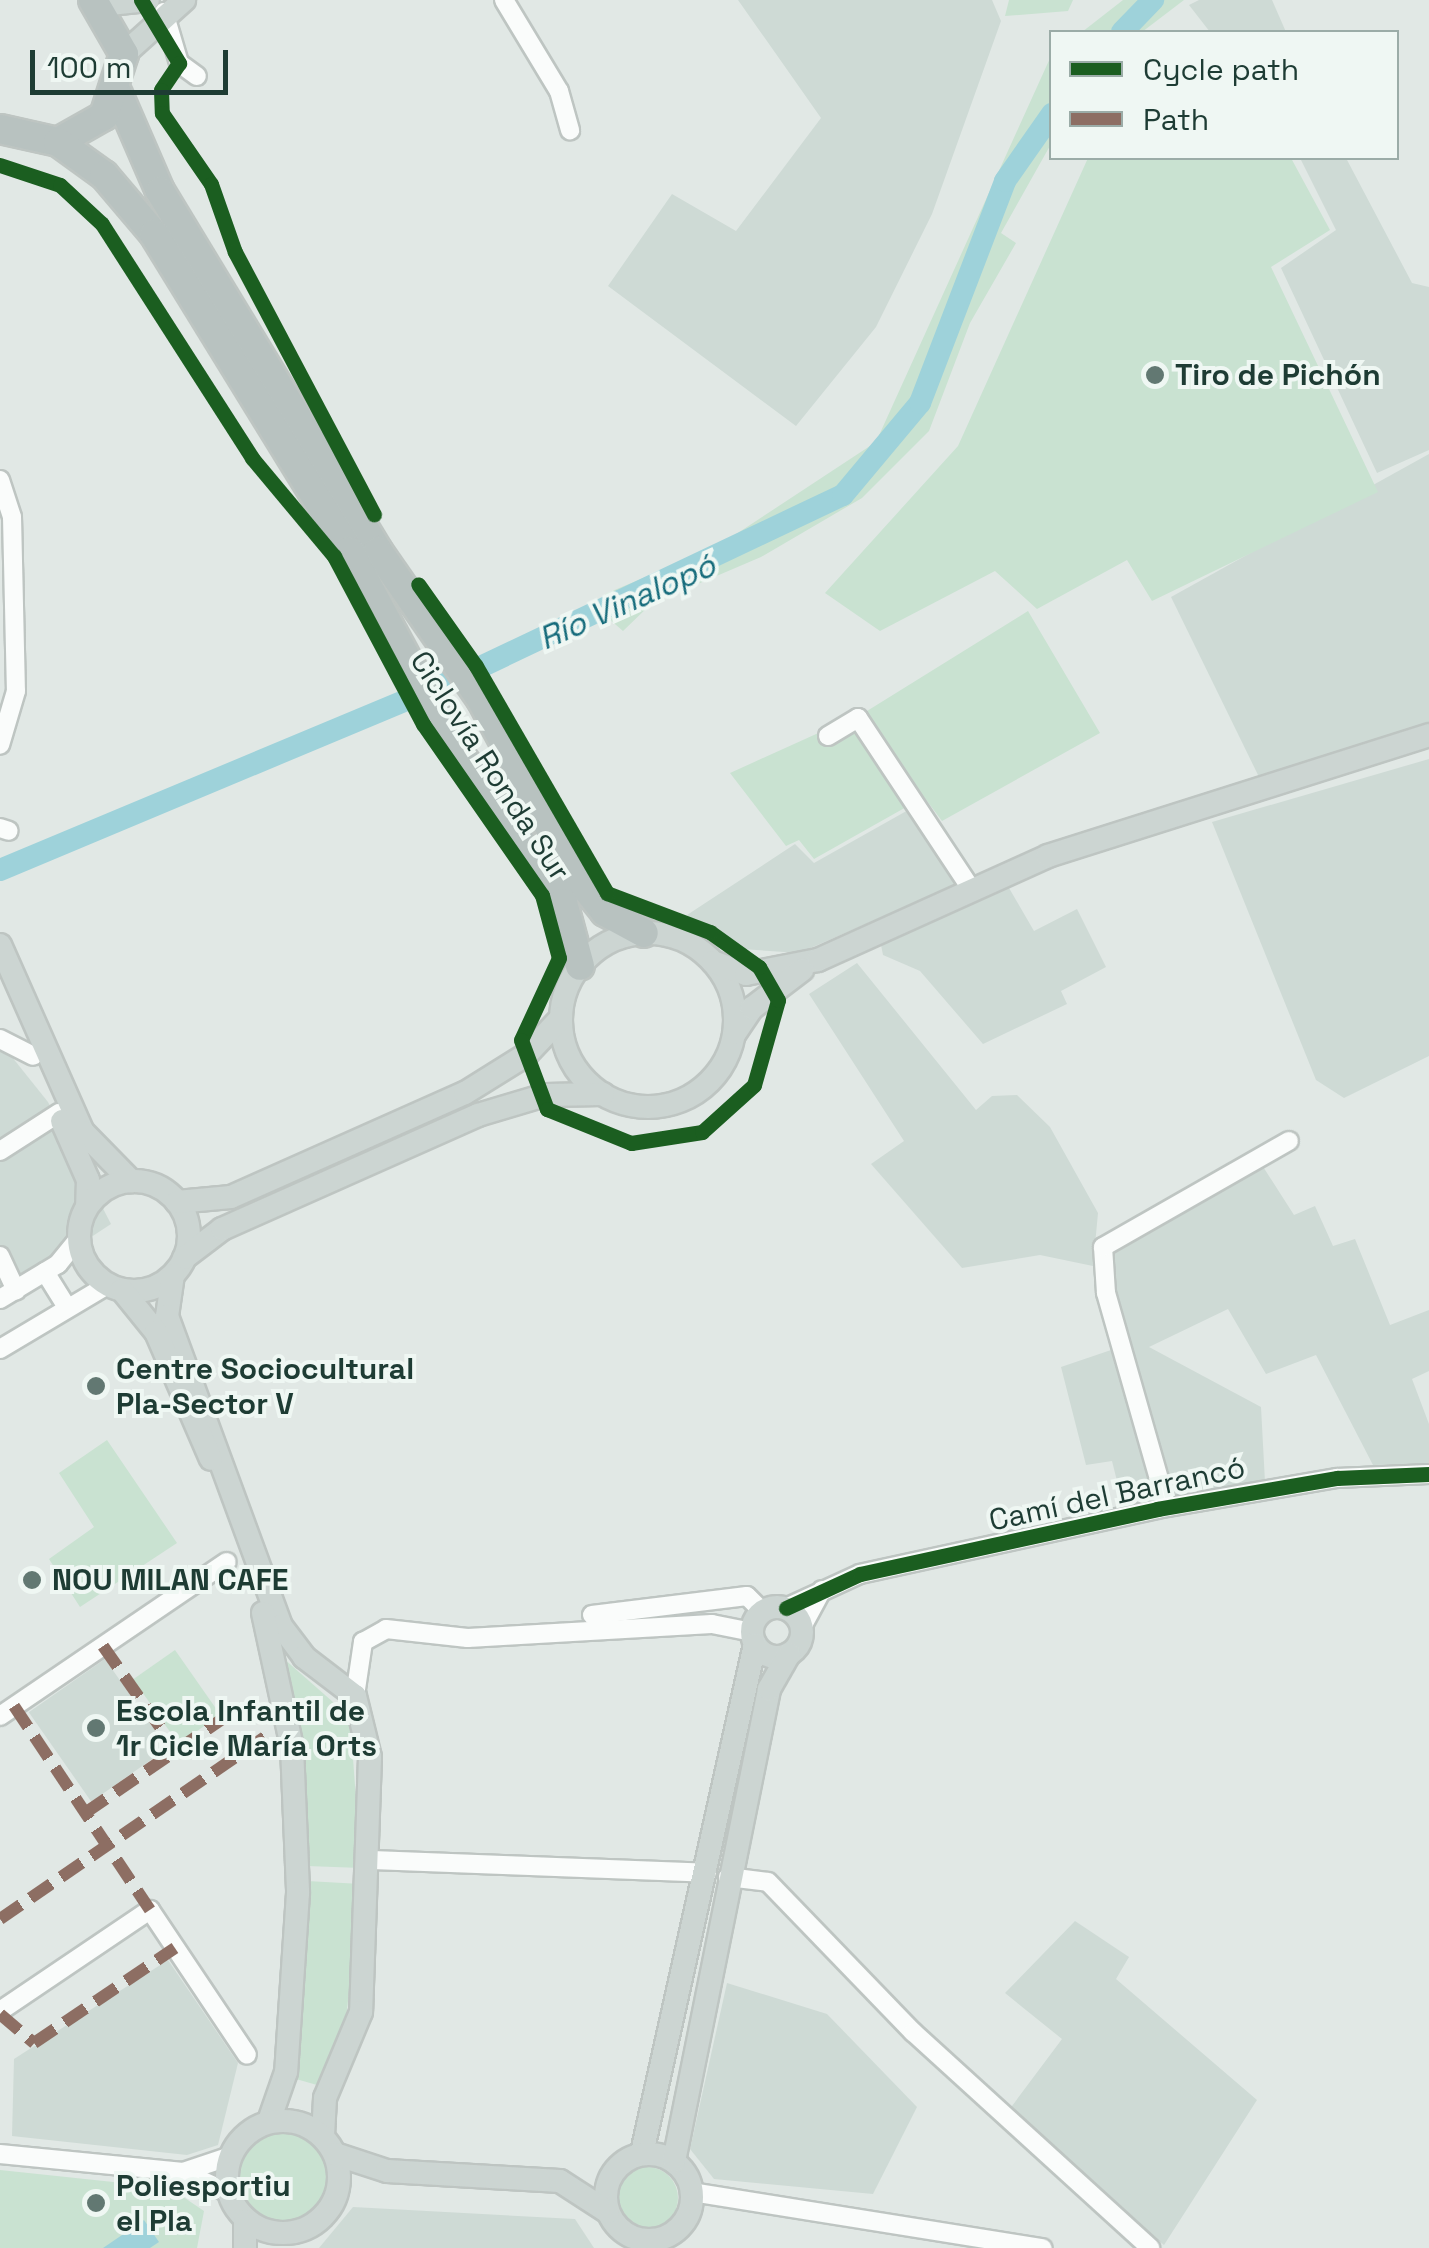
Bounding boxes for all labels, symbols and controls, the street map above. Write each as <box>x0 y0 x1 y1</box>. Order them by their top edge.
scale bar <box>35 30 232 92</box>
legend <box>1049 30 1399 160</box>
text: 100 m <box>47 48 132 87</box>
text: Cycle path <box>1143 50 1299 89</box>
text: Path <box>1143 100 1209 139</box>
place label: Tiro de Pichón <box>1175 357 1381 393</box>
marker: Tiro de Pichón <box>1144 364 1166 386</box>
water label: Río Vinalopó <box>533 546 721 658</box>
street label: Ciclovía Ronda Sur <box>402 644 578 888</box>
place label: Centre Sociocultural Pla-Sector V <box>116 1351 414 1422</box>
marker: Centre Sociocultural Pla-Sector V <box>85 1375 107 1397</box>
street label: Camí del Barrancó <box>986 1449 1248 1539</box>
place label: NOU MILAN CAFE <box>52 1562 288 1598</box>
marker: NOU MILAN CAFE <box>21 1569 43 1591</box>
place label: Escola Infantil de 1r Cicle María Orts <box>116 1693 377 1764</box>
marker: Escola Infantil de 1r Cicle María Orts <box>85 1717 107 1739</box>
place label: Poliesportiu el Pla <box>116 2168 291 2238</box>
marker: Poliesportiu el Pla <box>85 2192 107 2214</box>

